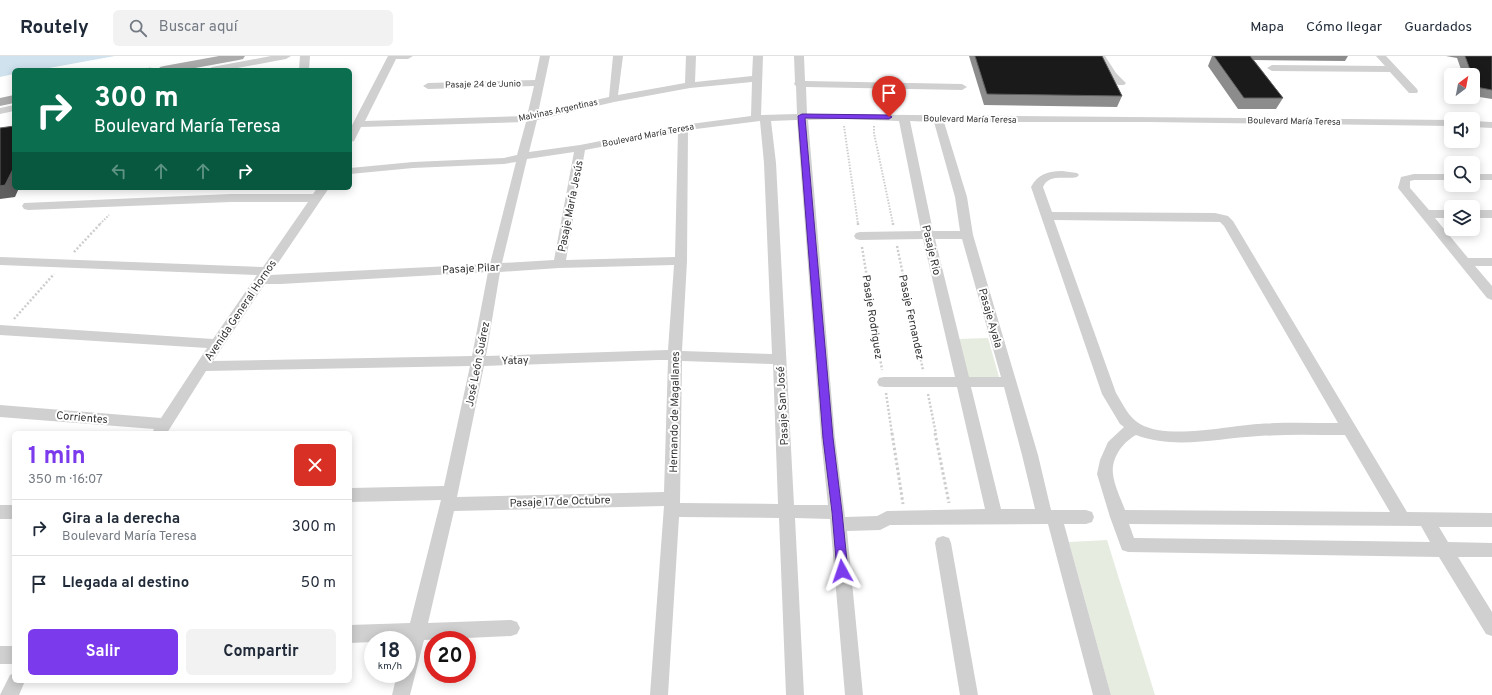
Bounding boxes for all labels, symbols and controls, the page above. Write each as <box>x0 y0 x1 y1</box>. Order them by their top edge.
search box <box>113 10 393 46</box>
text: Routely <box>20 16 89 40</box>
icon: search <box>127 17 149 39</box>
text: Buscar aquí <box>159 18 238 37</box>
text: Mapa <box>1250 19 1284 36</box>
text: Cómo llegar <box>1306 19 1382 36</box>
text: Guardados <box>1404 19 1472 36</box>
north arrow <box>1444 68 1480 104</box>
map controls <box>1444 68 1480 236</box>
pin <box>872 76 906 117</box>
street label: Pasaje 24 de Junio <box>445 78 521 91</box>
text: 300 m <box>94 81 179 117</box>
icon: arrive <box>878 82 900 104</box>
icon: right <box>28 84 80 136</box>
street label: Malvinas Argentinas <box>518 97 599 124</box>
button: sound <box>1444 112 1480 148</box>
street label: Boulevard María Teresa <box>923 113 1017 126</box>
street label: Boulevard María Teresa <box>1247 115 1341 128</box>
text: Boulevard María Teresa <box>94 116 280 139</box>
street label: Boulevard María Teresa <box>601 121 695 150</box>
button: search <box>1444 156 1480 192</box>
street label: Pasaje María Jesús <box>555 159 587 253</box>
icon: left <box>108 160 130 182</box>
icon: ahead <box>150 160 172 182</box>
icon: ahead <box>192 160 214 182</box>
icon: right <box>234 160 256 182</box>
button: layers <box>1444 200 1480 236</box>
street label: Pasaje Rio <box>918 224 944 277</box>
street label: Avenida General Hornos <box>202 257 280 364</box>
street label: Pasaje Pilar <box>442 260 501 278</box>
street label: Pasaje Fernandez <box>895 273 927 361</box>
street label: Pasaje Rodriguez <box>858 274 886 360</box>
street label: Pasaje Ayala <box>975 287 1005 350</box>
street label: José León Suárez <box>463 320 493 408</box>
street label: Hernando de Magallanes <box>667 351 683 473</box>
street label: Yatay <box>501 354 529 368</box>
street label: Pasaje San José <box>774 366 792 446</box>
street label: Corrientes <box>56 409 108 427</box>
text: 1 min <box>28 442 86 472</box>
button: close <box>294 444 336 486</box>
text: 350 m · 16:07 <box>28 472 103 488</box>
street label: Pasaje 17 de Octubre <box>509 493 611 511</box>
text: Gira a la derecha <box>62 510 180 529</box>
icon: right <box>28 517 50 539</box>
text: 300 m <box>292 518 336 537</box>
text: Boulevard María Teresa <box>62 529 197 545</box>
position arrow <box>821 550 863 592</box>
icon: arrive <box>28 573 50 595</box>
text: Llegada al destino <box>62 574 189 593</box>
text: 50 m <box>301 574 336 593</box>
button: Salir <box>28 629 178 675</box>
button: Compartir <box>186 629 336 675</box>
speed limit sign: 20 <box>424 631 476 683</box>
text: 18 <box>380 639 400 665</box>
text: km/h <box>378 660 402 673</box>

